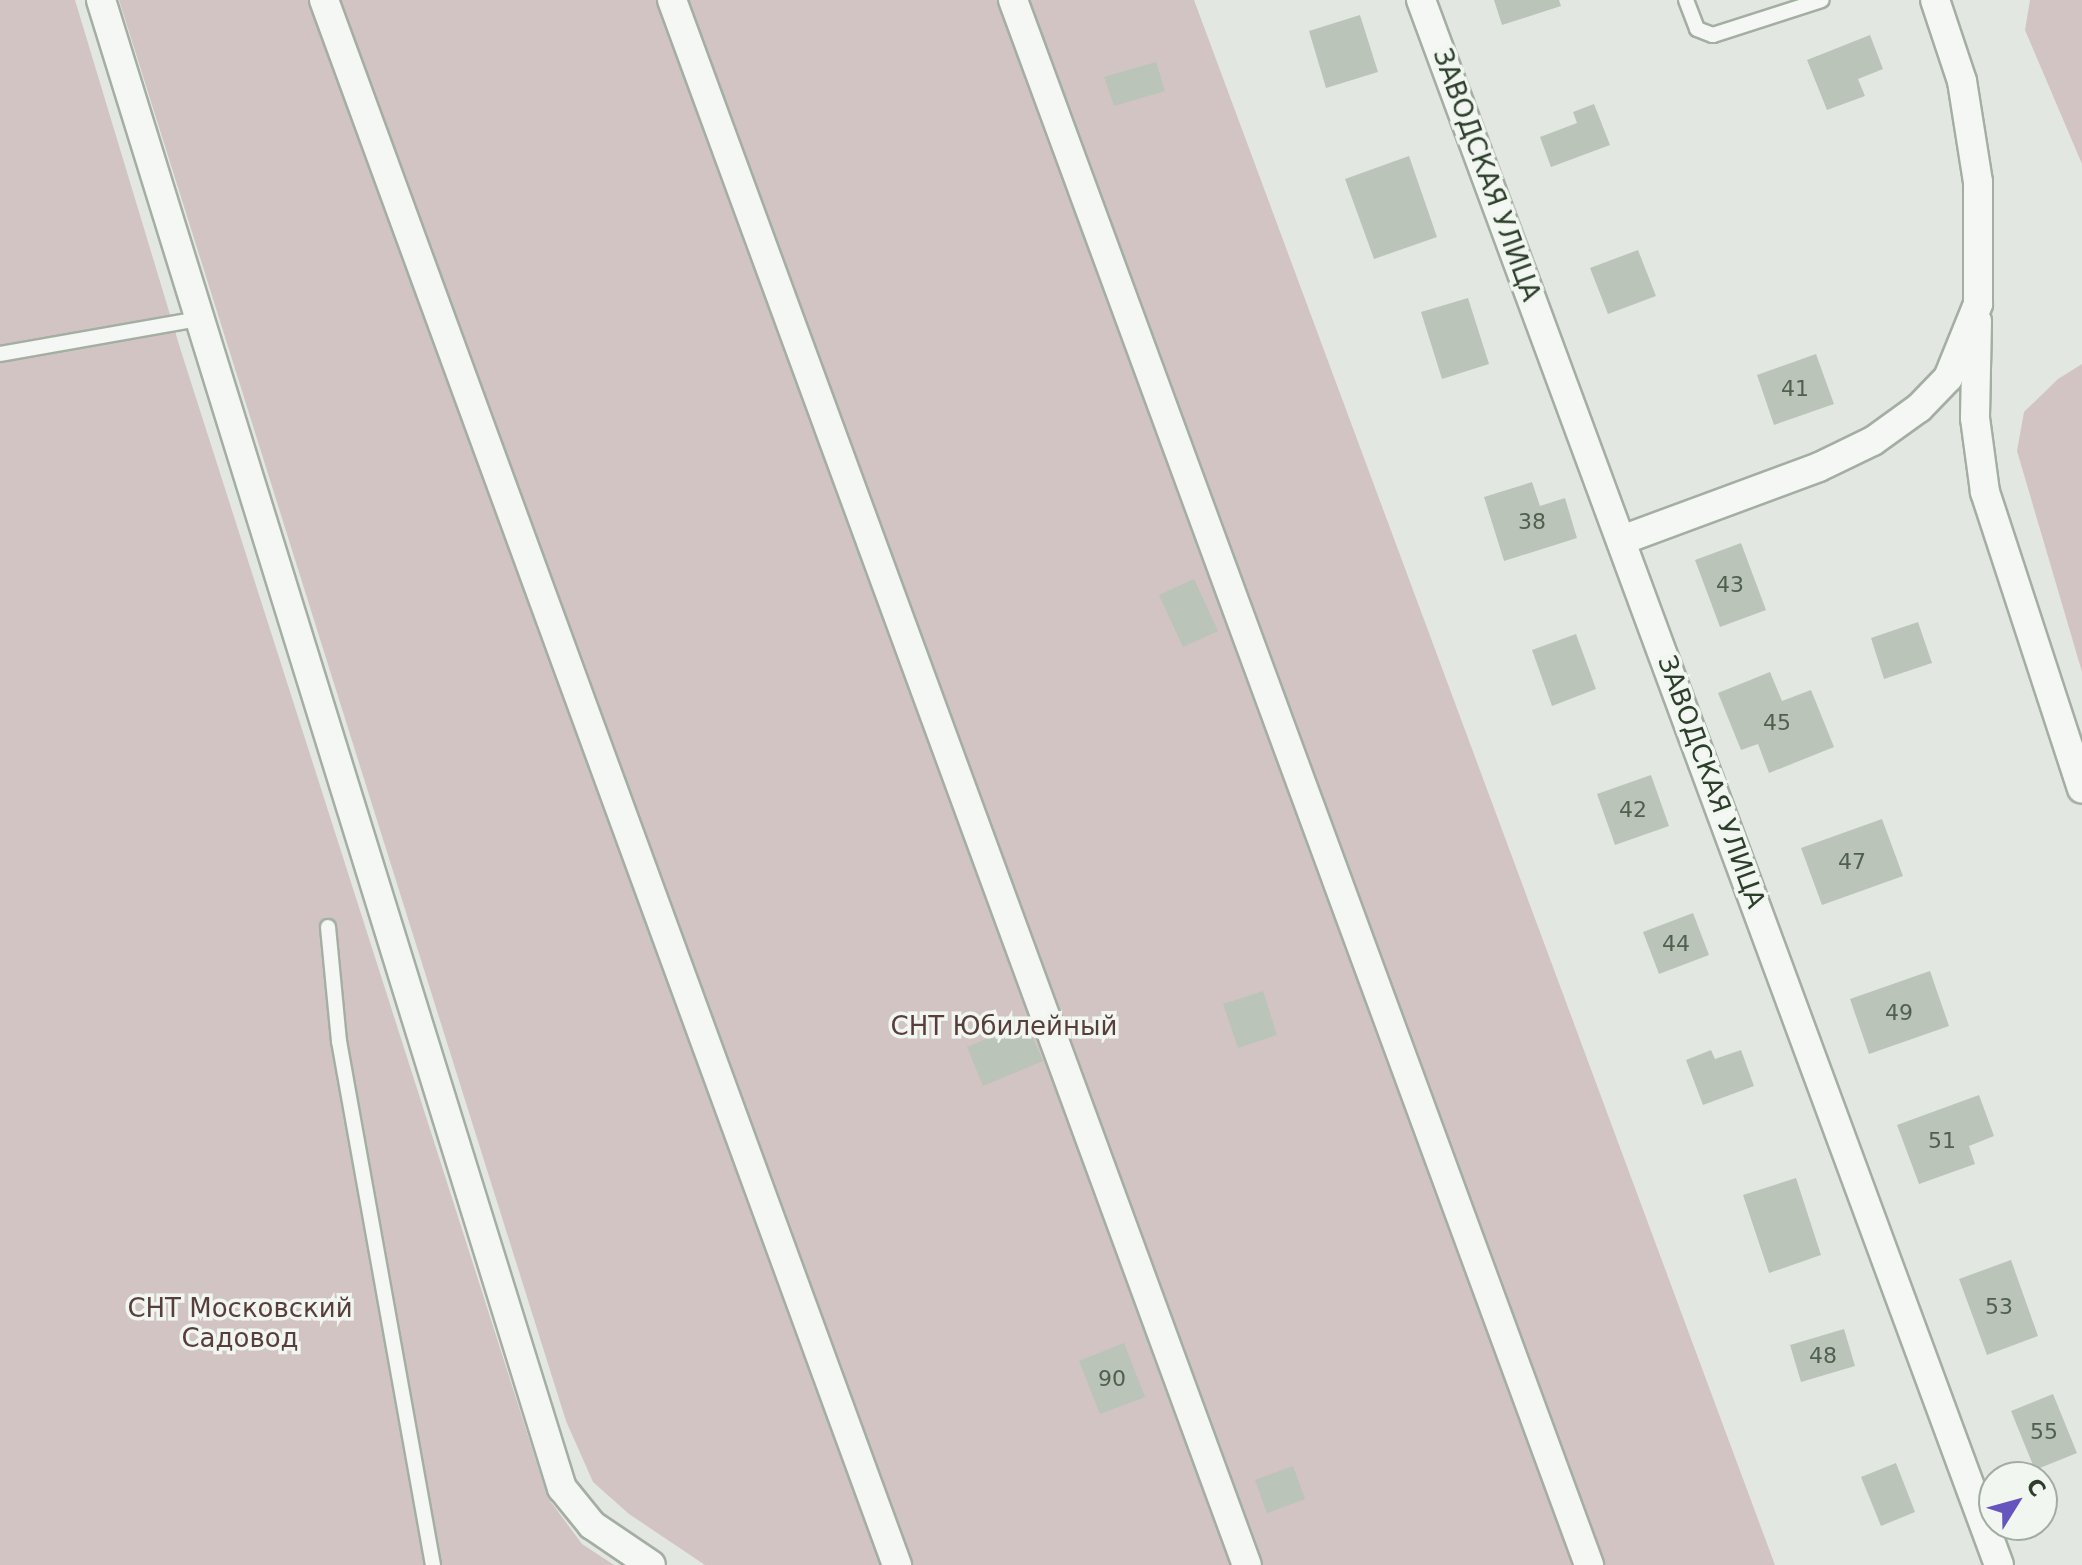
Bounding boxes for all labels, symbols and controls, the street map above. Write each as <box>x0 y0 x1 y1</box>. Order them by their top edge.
street label: ЗАВОДСКАЯ УЛИЦА <box>1426 44 1546 306</box>
house number: 41 <box>1781 376 1809 402</box>
house number: 38 <box>1518 509 1546 535</box>
house number: 43 <box>1716 572 1744 598</box>
street label: ЗАВОДСКАЯ УЛИЦА <box>1651 651 1771 913</box>
house number: 45 <box>1763 710 1791 736</box>
house number: 42 <box>1619 797 1647 823</box>
house number: 47 <box>1838 849 1866 875</box>
house number: 44 <box>1662 931 1690 957</box>
house number: 49 <box>1885 1000 1913 1026</box>
park label: СНТ Юбилейный <box>891 1011 1117 1043</box>
house number: 51 <box>1928 1128 1956 1154</box>
park label: СНТ Московский Садовод <box>127 1293 353 1354</box>
house number: 53 <box>1985 1294 2013 1320</box>
house number: 48 <box>1809 1343 1837 1369</box>
house number: 90 <box>1098 1366 1126 1392</box>
house number: 55 <box>2030 1419 2058 1445</box>
north arrow <box>1978 1461 2058 1541</box>
text: С <box>2021 1473 2051 1501</box>

